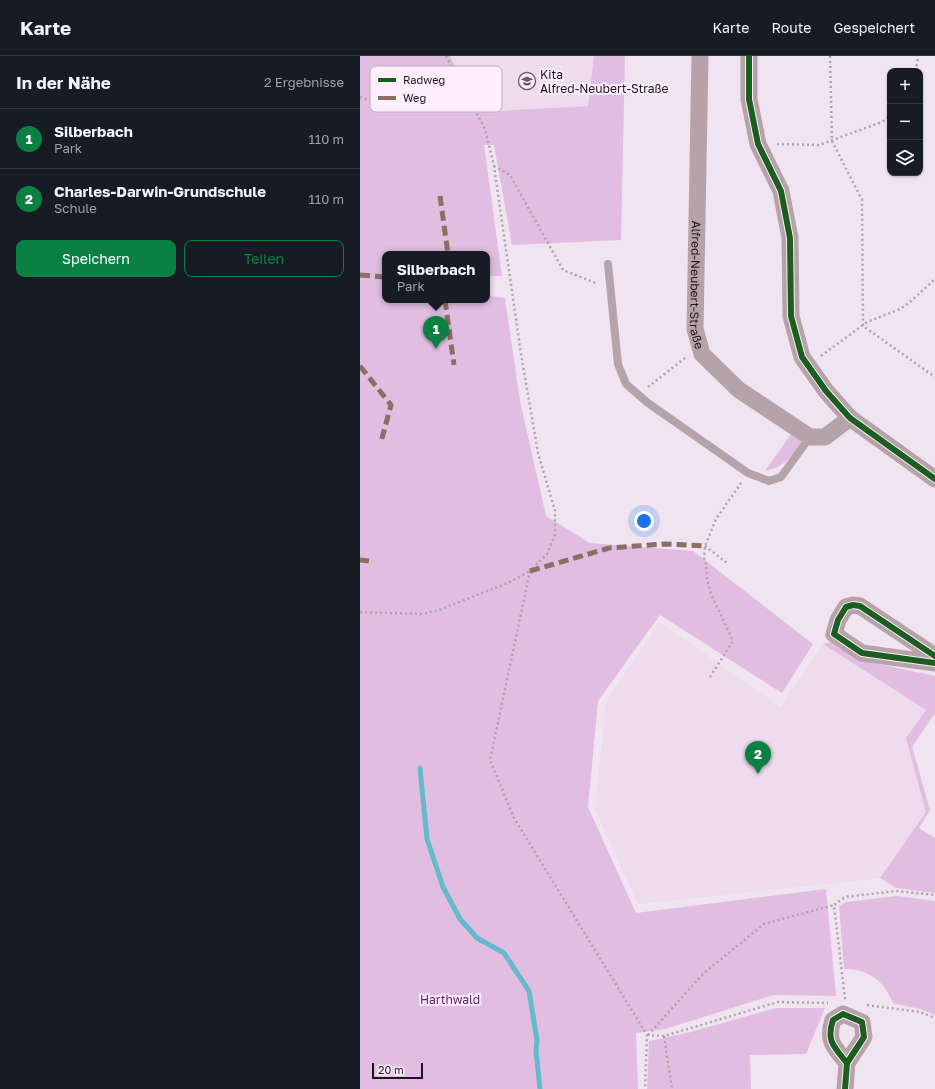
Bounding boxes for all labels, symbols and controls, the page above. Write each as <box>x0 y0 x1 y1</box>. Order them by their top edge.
text: Karte <box>20 16 71 39</box>
text: Karte <box>713 19 749 36</box>
text: Route <box>771 19 811 36</box>
text: Gespeichert <box>833 19 915 36</box>
legend <box>370 66 502 112</box>
place label: Kita Alfred-Neubert-Straße <box>540 67 669 96</box>
map controls <box>887 68 923 176</box>
button: + <box>887 68 923 104</box>
school or university icon: Kita Alfred-Neubert-Straße <box>517 71 537 91</box>
text: In der Nähe <box>16 72 111 93</box>
text: Radweg <box>403 73 445 86</box>
text: 2 Ergebnisse <box>264 74 344 90</box>
text: Weg <box>403 91 426 104</box>
button: − <box>887 104 923 140</box>
text: Silberbach <box>54 122 133 140</box>
text: 1 <box>26 131 32 147</box>
text: 110 m <box>309 131 344 147</box>
text: Park <box>54 140 82 156</box>
button: layers <box>887 140 923 176</box>
text: Charles-Darwin-Grundschule <box>54 182 266 200</box>
text: 2 <box>25 191 33 207</box>
text: 110 m <box>309 191 344 207</box>
text: Schule <box>54 200 97 216</box>
street label: Alfred-Neubert-Straße <box>688 221 708 351</box>
button: Speichern <box>16 240 176 277</box>
button: Teilen <box>184 240 344 277</box>
popup <box>382 251 490 303</box>
text: Silberbach <box>397 260 475 278</box>
text: Park <box>397 278 425 294</box>
pin: 1 <box>423 316 449 349</box>
your location <box>634 511 654 531</box>
pin: 2 <box>745 741 771 774</box>
park label: Harthwald <box>420 992 480 1007</box>
scale bar <box>372 1061 423 1080</box>
text: 20 m <box>378 1063 404 1076</box>

